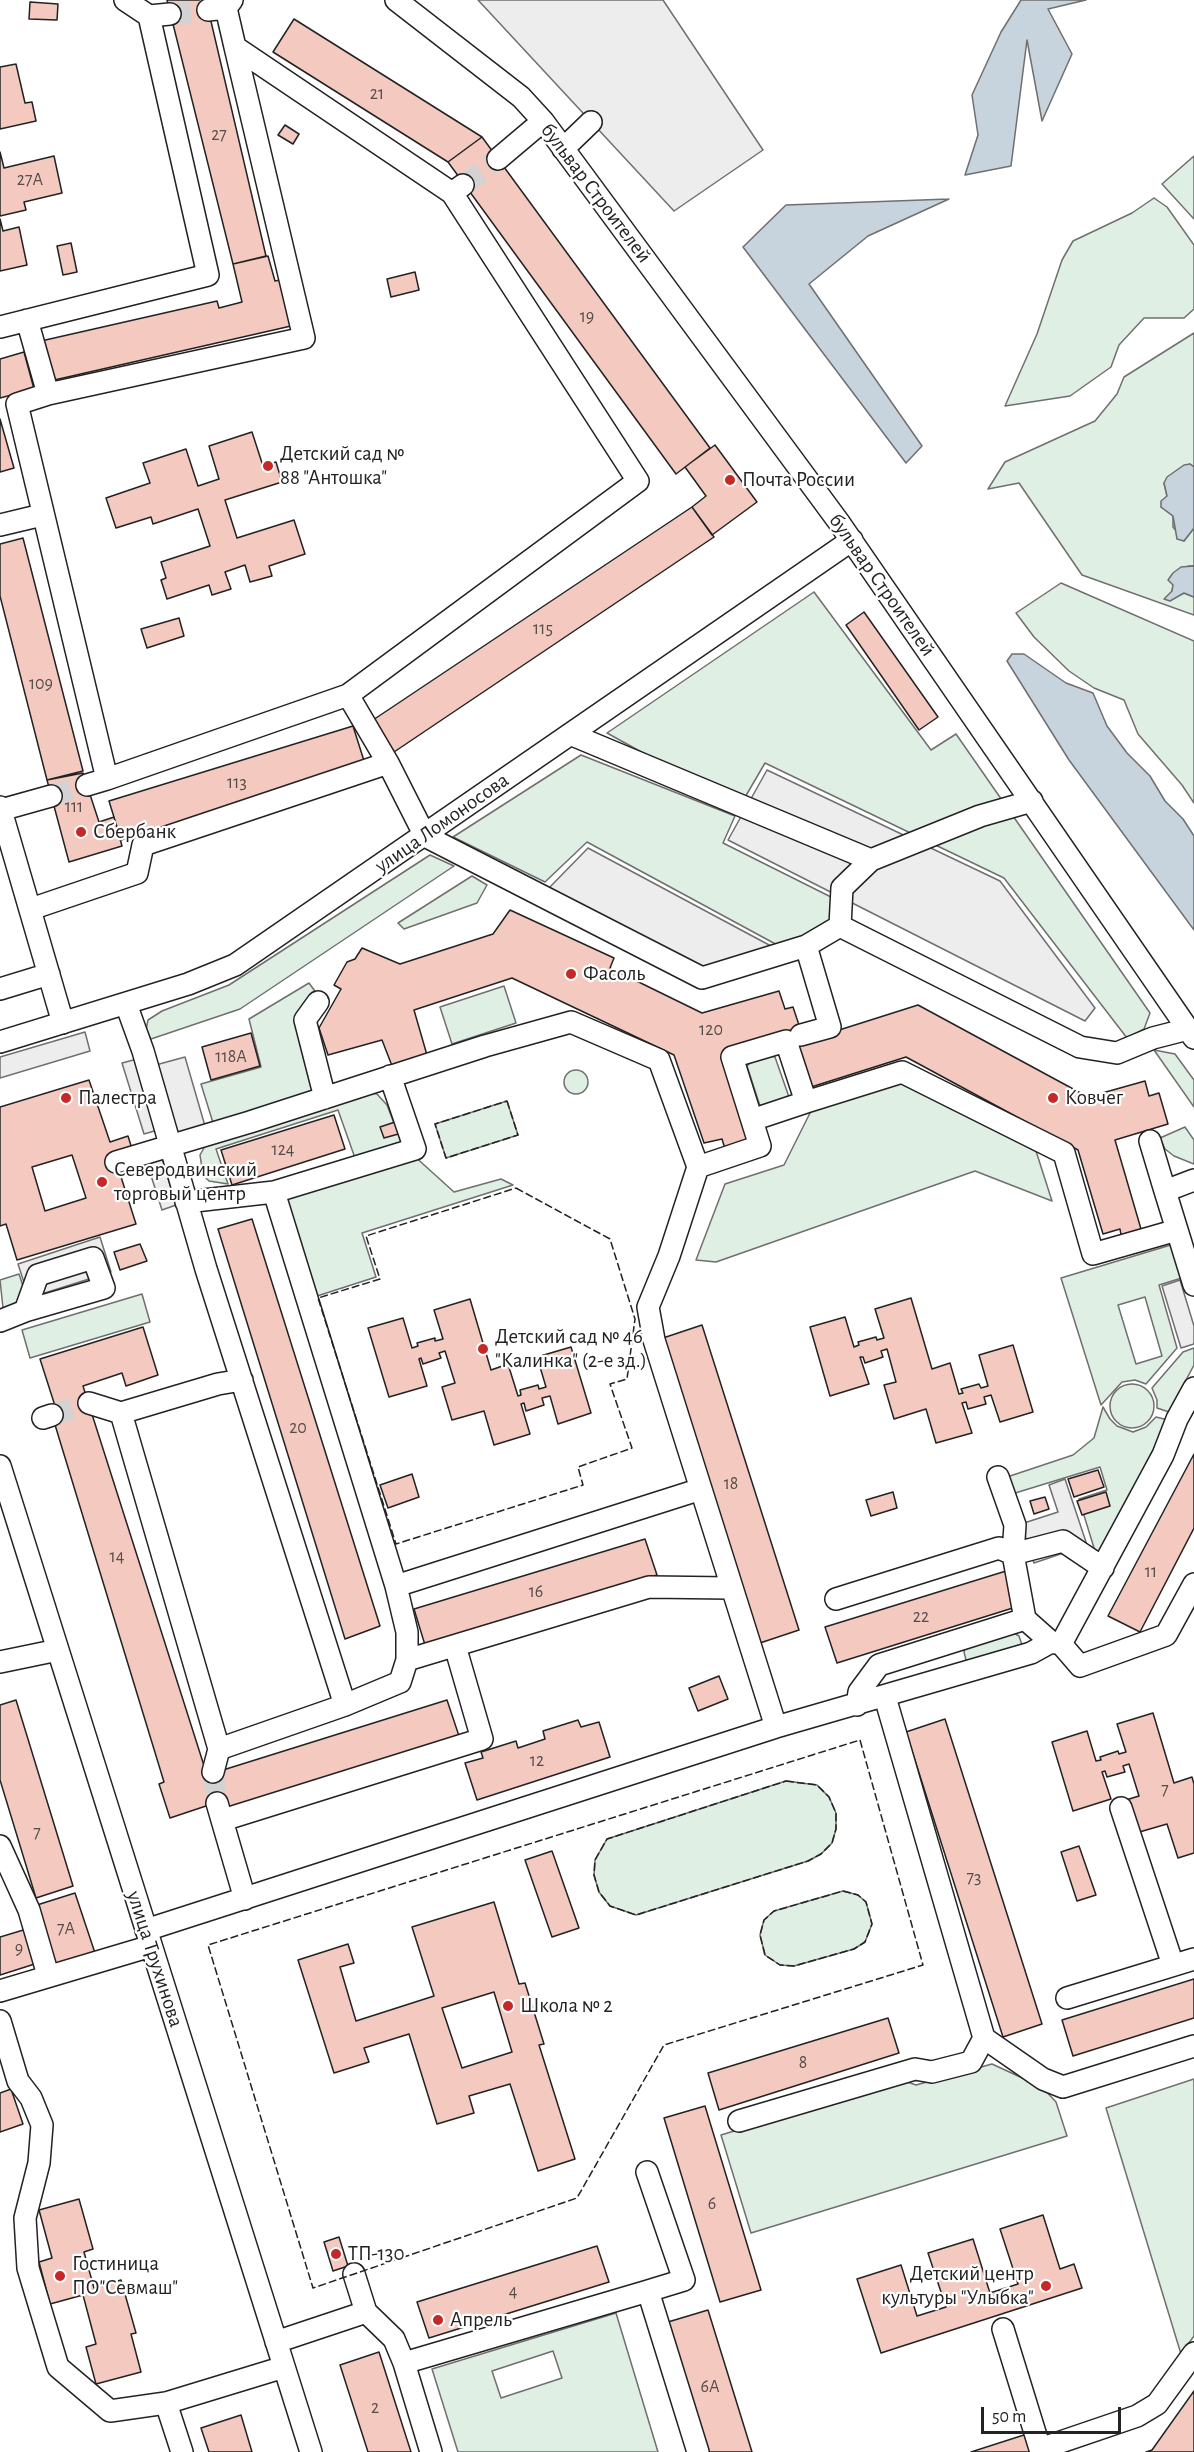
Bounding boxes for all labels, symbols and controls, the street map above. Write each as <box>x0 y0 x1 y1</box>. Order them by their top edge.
house number: 21 <box>370 83 384 105</box>
street label: бульвар Строителей <box>535 118 657 268</box>
house number: 27 <box>211 124 227 146</box>
house number: 27А <box>17 169 43 191</box>
house number: 19 <box>580 306 594 328</box>
place label: Детский сад № 88 "Антошка" <box>280 441 404 491</box>
marker: Детский сад № 88 "Антошка" <box>261 459 275 473</box>
place label: Почта России <box>742 467 855 493</box>
marker: Почта России <box>723 473 737 487</box>
street label: бульвар Строителей <box>823 509 941 661</box>
house number: 115 <box>533 618 553 640</box>
house number: 109 <box>29 673 53 695</box>
street label: улица Ломоносова <box>370 768 514 878</box>
house number: 113 <box>227 772 247 794</box>
house number: 111 <box>65 796 83 818</box>
place label: Сбербанк <box>93 819 176 845</box>
marker: Сбербанк <box>74 825 88 839</box>
place label: Фасоль <box>583 961 645 987</box>
marker: Фасоль <box>564 967 578 981</box>
house number: 120 <box>699 1019 723 1041</box>
house number: 118А <box>215 1046 247 1068</box>
place label: Палестра <box>78 1085 157 1111</box>
place label: Ковчег <box>1065 1085 1123 1111</box>
marker: Палестра <box>59 1091 73 1105</box>
marker: Ковчег <box>1046 1091 1060 1105</box>
house number: 124 <box>271 1139 295 1161</box>
place label: Северодвинский торговый центр <box>114 1157 257 1207</box>
marker: Северодвинский торговый центр <box>95 1175 109 1189</box>
place label: Детский сад № 46 "Калинка" (2-е зд.) <box>495 1324 647 1374</box>
marker: Детский сад № 46 "Калинка" (2-е зд.) <box>476 1342 490 1356</box>
house number: 20 <box>289 1417 307 1439</box>
house number: 18 <box>724 1473 738 1495</box>
house number: 14 <box>110 1546 124 1568</box>
house number: 11 <box>1145 1561 1157 1583</box>
house number: 16 <box>529 1581 543 1603</box>
house number: 22 <box>913 1606 929 1628</box>
house number: 12 <box>530 1750 544 1772</box>
house number: 7 <box>1161 1779 1169 1801</box>
house number: 7 <box>33 1822 41 1844</box>
house number: 73 <box>967 1867 981 1889</box>
street label: улица Трухинова <box>121 1888 189 2030</box>
house number: 7А <box>57 1918 75 1940</box>
house number: 9 <box>15 1938 23 1960</box>
place label: Школа № 2 <box>520 1993 613 2019</box>
marker: Школа № 2 <box>501 1999 515 2013</box>
house number: 8 <box>799 2052 807 2074</box>
house number: 6 <box>708 2193 716 2215</box>
place label: ТП-130 <box>348 2241 405 2267</box>
marker: ТП-130 <box>329 2247 343 2261</box>
place label: Гостиница ПО"Севмаш" <box>72 2251 178 2301</box>
place label: Детский центр культуры "Улыбка" <box>881 2261 1034 2311</box>
marker: Гостиница ПО"Севмаш" <box>53 2269 67 2283</box>
marker: Детский центр культуры "Улыбка" <box>1039 2279 1053 2293</box>
house number: 4 <box>509 2281 517 2303</box>
place label: Апрель <box>450 2307 512 2333</box>
marker: Апрель <box>431 2313 445 2327</box>
house number: 6А <box>700 2376 720 2398</box>
scale bar <box>984 2395 1124 2433</box>
house number: 2 <box>371 2397 379 2419</box>
text: 50 m <box>992 2408 1026 2426</box>

